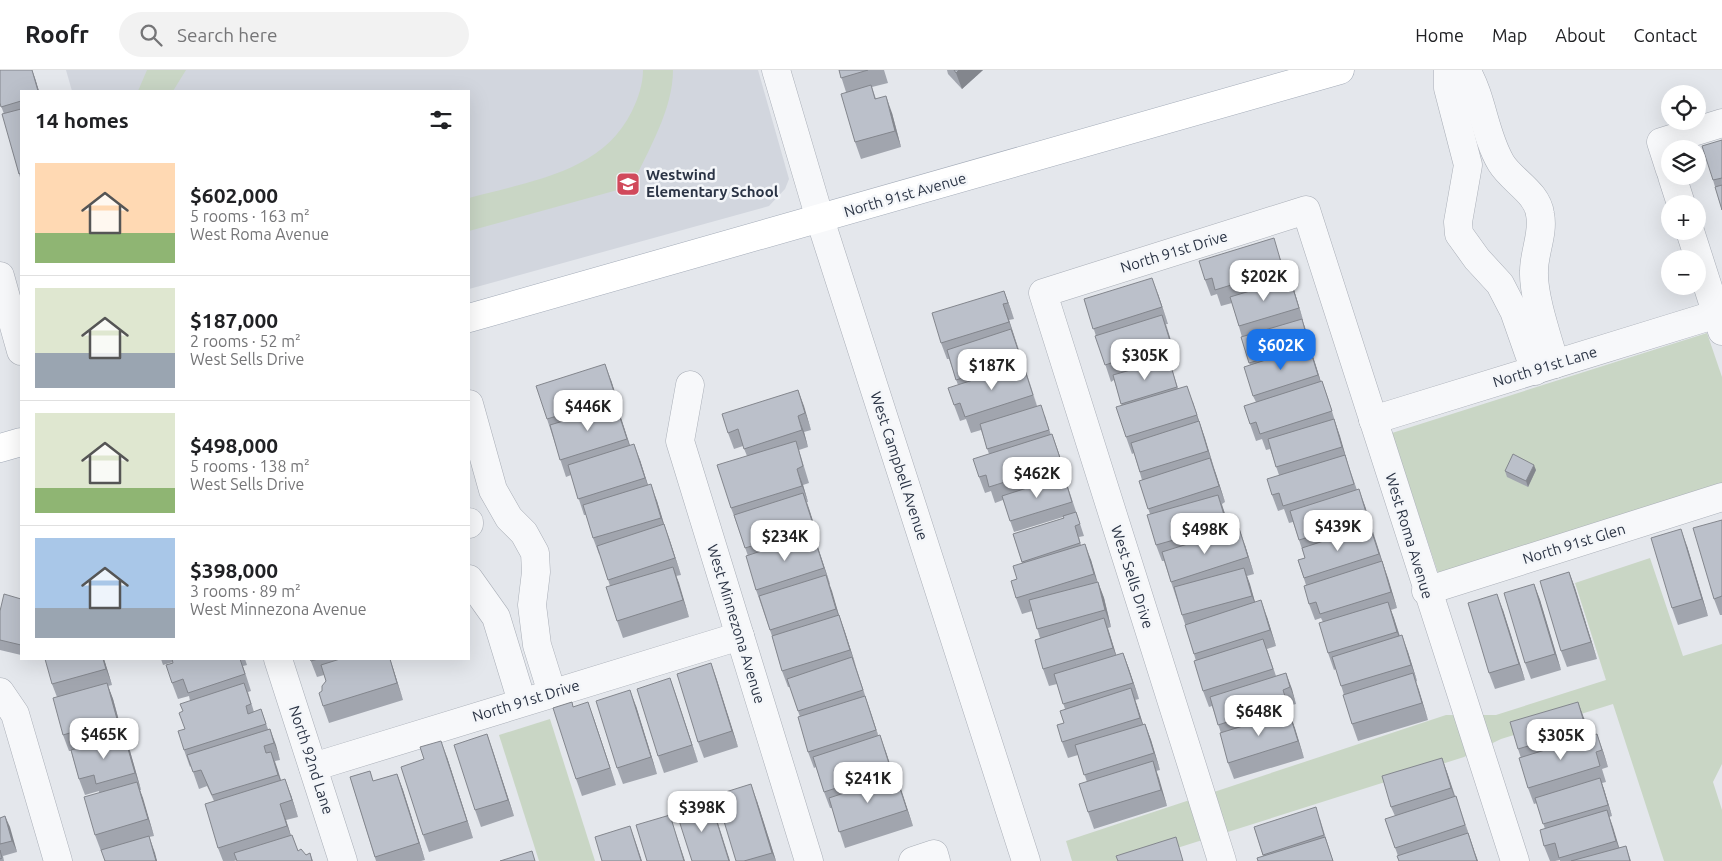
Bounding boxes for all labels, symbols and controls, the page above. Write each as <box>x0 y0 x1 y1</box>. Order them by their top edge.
search box <box>119 12 469 57</box>
text: Roofr <box>25 21 89 48</box>
icon: search <box>137 21 165 49</box>
text: Search here <box>177 24 277 46</box>
text: Home <box>1415 25 1464 45</box>
text: Map <box>1492 25 1527 45</box>
text: About <box>1555 25 1605 45</box>
text: Contact <box>1633 25 1697 45</box>
map controls <box>1661 85 1706 295</box>
button: locate <box>1661 85 1706 130</box>
icon: filters <box>427 106 455 134</box>
text: 14 homes <box>35 108 129 132</box>
button: layers <box>1661 140 1706 185</box>
place label: Westwind Elementary School <box>646 166 779 200</box>
street label: North 91st Avenue <box>842 169 968 220</box>
school or university icon: Westwind Elementary School <box>615 171 641 197</box>
icon: home <box>75 183 135 243</box>
text: $602,000 <box>190 183 278 207</box>
button: + <box>1661 195 1706 240</box>
text: 5 rooms · 163 m² <box>190 207 310 225</box>
text: West Roma Avenue <box>190 225 329 243</box>
street label: North 91st Drive <box>1118 227 1230 276</box>
button: − <box>1661 250 1706 295</box>
pin: $202K <box>1229 260 1299 302</box>
text: $202K <box>1241 267 1287 285</box>
icon: home <box>75 308 135 368</box>
text: $187,000 <box>190 308 278 332</box>
pin: $602K <box>1246 328 1316 371</box>
text: 2 rooms · 52 m² <box>190 332 301 350</box>
text: $602K <box>1258 336 1304 354</box>
pin: $305K <box>1110 338 1180 381</box>
street label: North 91st Lane <box>1491 343 1599 390</box>
text: $305K <box>1122 346 1168 364</box>
pin: $187K <box>957 348 1027 391</box>
text: West Sells Drive <box>190 350 304 368</box>
text: $187K <box>969 356 1015 374</box>
street label: West Campbell Avenue <box>867 389 932 542</box>
pin: $446K <box>553 390 623 432</box>
text: $446K <box>565 397 611 415</box>
icon: home <box>75 433 135 493</box>
text: $498,000 <box>190 433 278 457</box>
pin: $462K <box>1002 456 1072 499</box>
text: 5 rooms · 138 m² <box>190 457 310 475</box>
text: $462K <box>1014 464 1060 482</box>
street label: West Roma Avenue <box>1382 471 1437 601</box>
text: West Sells Drive <box>190 475 304 493</box>
pin: $439K <box>1303 510 1373 552</box>
pin: $498K <box>1170 512 1240 555</box>
text: $439K <box>1315 517 1361 535</box>
pin: $234K <box>750 520 820 562</box>
text: $498K <box>1182 520 1228 538</box>
street label: North 91st Glen <box>1520 520 1627 567</box>
street label: West Sells Drive <box>1108 523 1157 630</box>
text: $234K <box>762 527 808 545</box>
street label: West Minnezona Avenue <box>704 542 769 706</box>
icon: home <box>75 558 135 618</box>
text: $398,000 <box>190 558 278 582</box>
text: 3 rooms · 89 m² <box>190 582 301 600</box>
text: West Minnezona Avenue <box>190 600 367 618</box>
street label: North 91st Drive <box>470 676 582 725</box>
pin: $648K <box>1224 694 1294 737</box>
text: $648K <box>1236 702 1282 720</box>
street label: North 92nd Lane <box>286 703 337 816</box>
pin: $465K <box>69 718 139 760</box>
pin: $305K <box>1526 718 1596 761</box>
text: $465K <box>81 725 127 743</box>
text: $305K <box>1538 726 1584 744</box>
pin: $241K <box>833 762 903 804</box>
text: $241K <box>845 769 891 787</box>
pin: $398K <box>667 790 737 833</box>
text: $398K <box>679 798 725 816</box>

